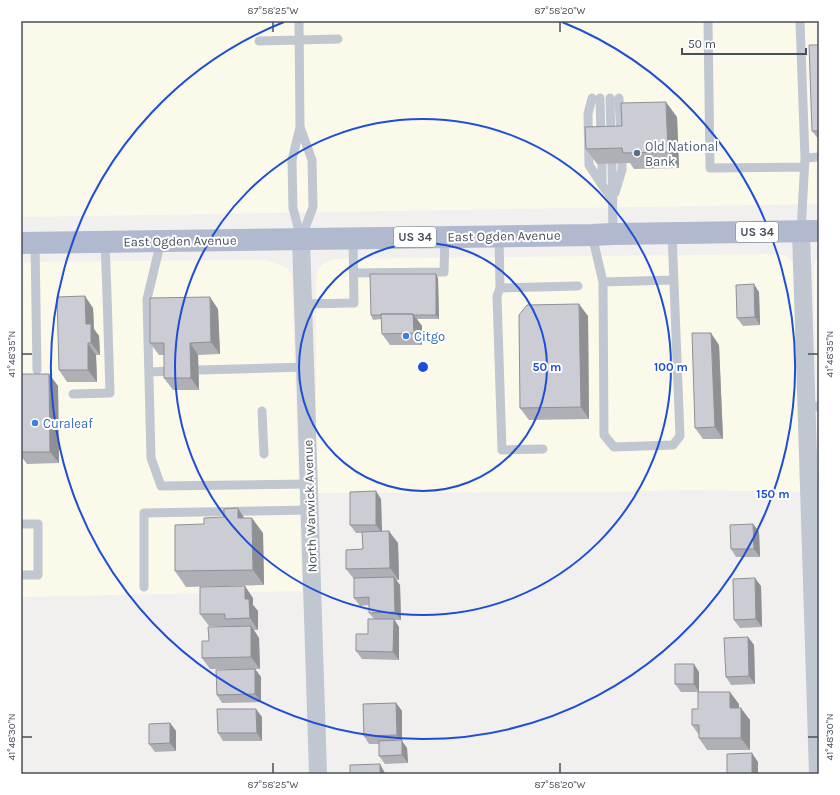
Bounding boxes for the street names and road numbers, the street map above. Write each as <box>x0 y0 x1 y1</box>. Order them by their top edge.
road number: US 34 <box>736 222 778 242</box>
road number: US 34 <box>394 227 436 247</box>
street label: East Ogden Avenue <box>447 228 561 244</box>
street label: East Ogden Avenue <box>123 233 237 249</box>
street label: North Warwick Avenue <box>300 439 320 573</box>

